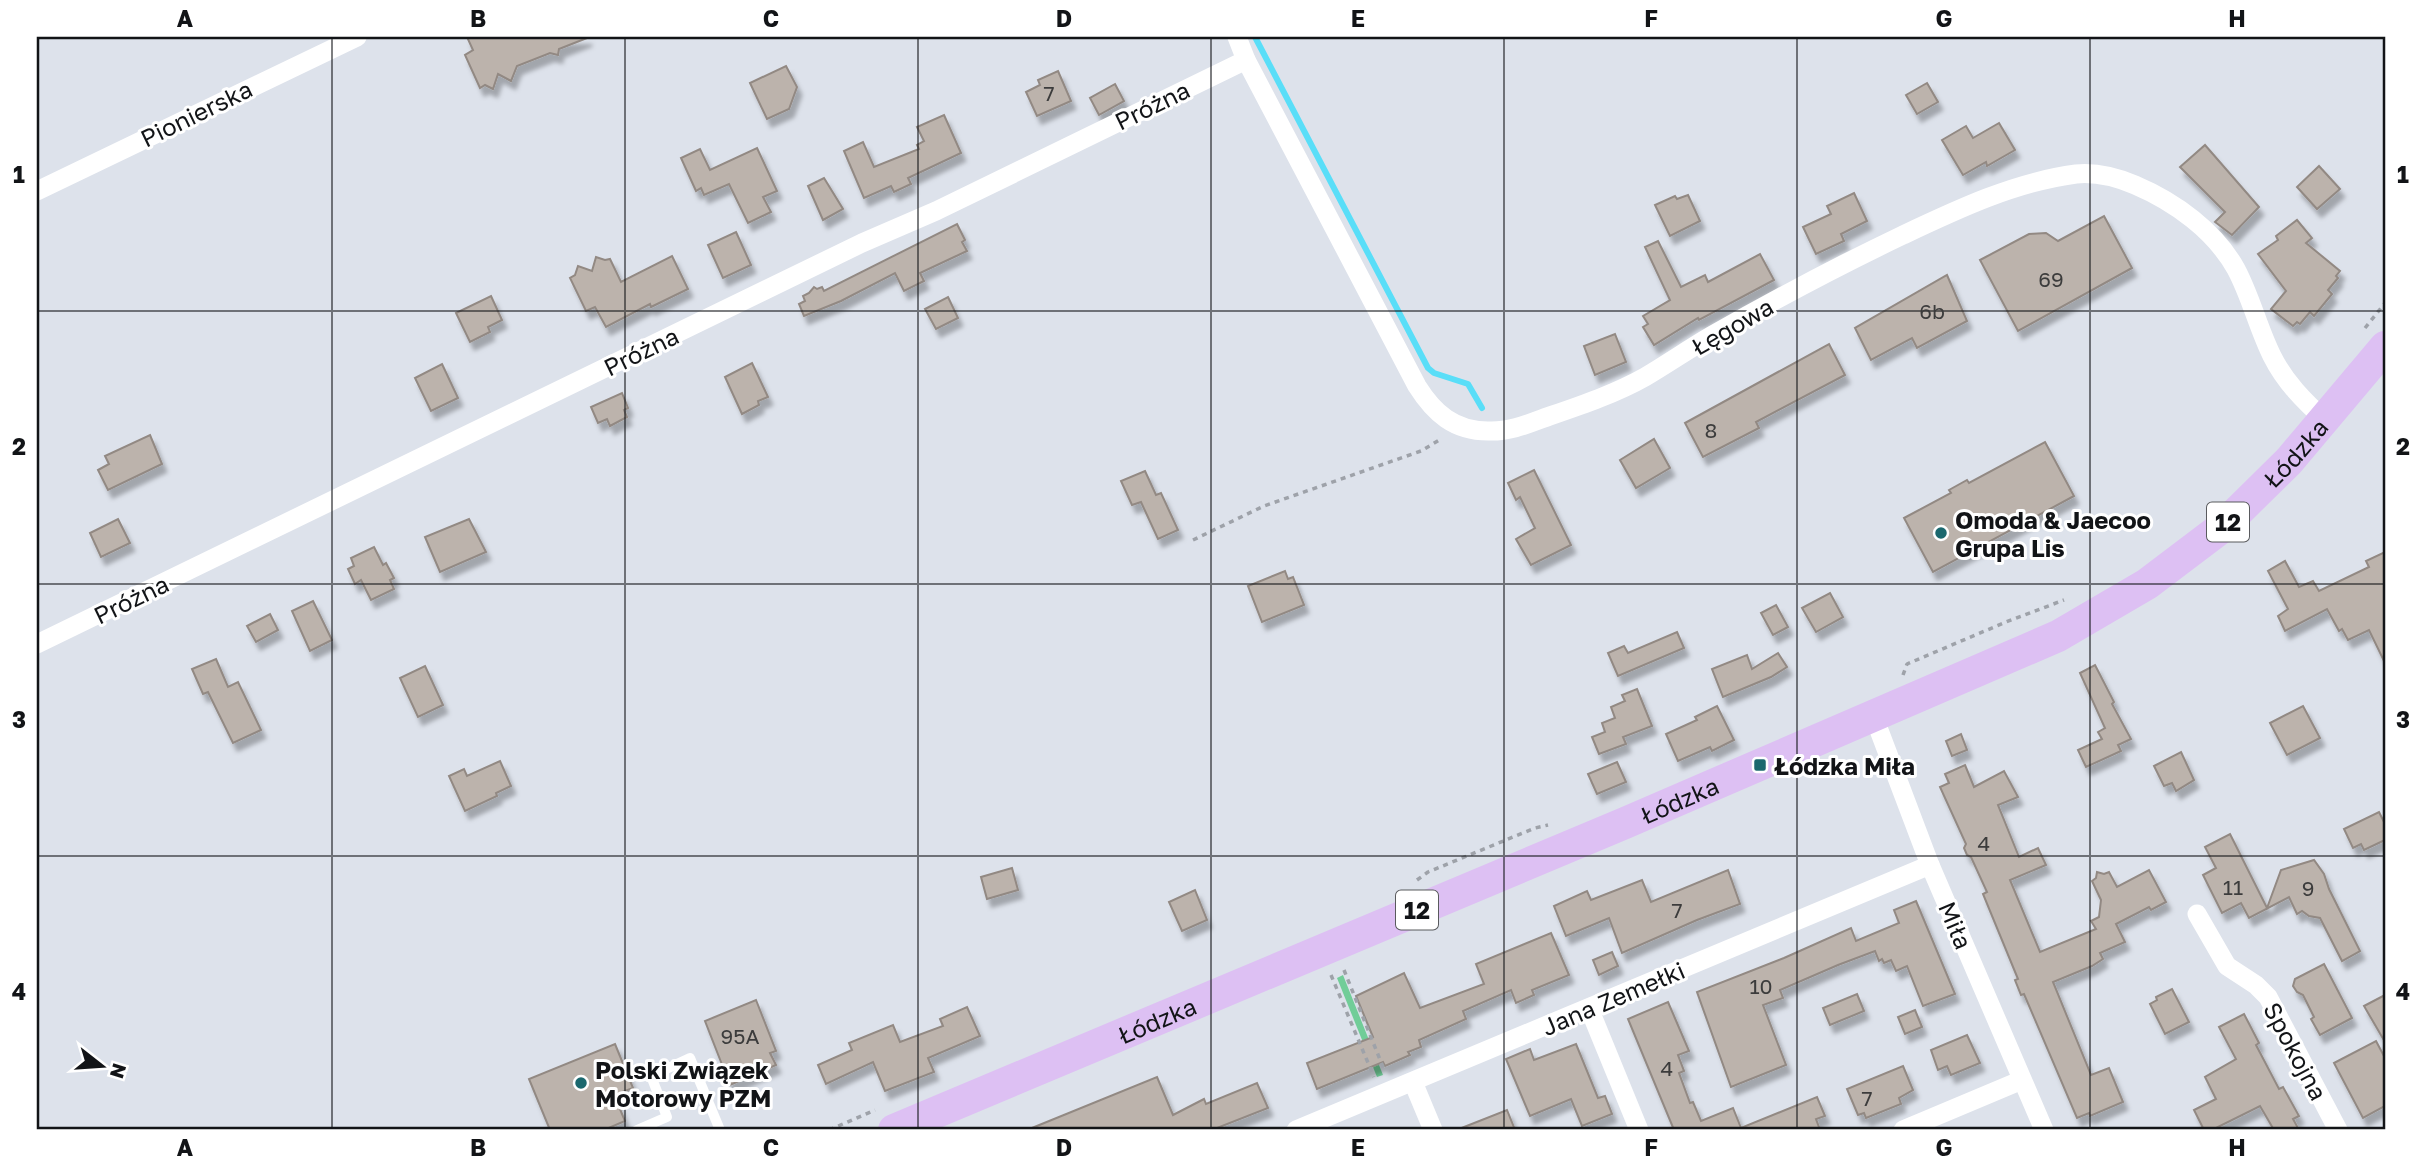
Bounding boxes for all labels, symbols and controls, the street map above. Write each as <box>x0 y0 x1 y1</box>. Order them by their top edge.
text: A <box>177 4 194 32</box>
text: B <box>470 4 486 32</box>
text: C <box>763 4 779 32</box>
text: D <box>1056 4 1072 32</box>
text: E <box>1351 4 1365 32</box>
text: F <box>1644 4 1658 32</box>
text: G <box>1936 4 1952 32</box>
text: H <box>2228 4 2246 32</box>
street label: Pionierska <box>135 74 257 152</box>
street label: Próżna <box>1110 74 1194 136</box>
house number: 7 <box>1043 80 1055 106</box>
text: 1 <box>13 160 25 188</box>
text: 1 <box>2397 160 2409 188</box>
house number: 69 <box>2038 266 2064 292</box>
street label: Łęgowa <box>1686 291 1778 361</box>
house number: 6b <box>1919 298 1945 324</box>
street label: Próżna <box>599 320 683 382</box>
street label: Łódzka <box>2257 412 2333 493</box>
house number: 8 <box>1705 417 1717 443</box>
text: 2 <box>12 432 26 460</box>
text: 2 <box>2396 432 2410 460</box>
road number: 12 <box>2207 502 2249 542</box>
place label: Omoda & Jaecoo Grupa Lis <box>1955 505 2151 562</box>
marker: Omoda & Jaecoo Grupa Lis <box>1933 525 1949 541</box>
street label: Próżna <box>89 568 173 630</box>
text: 3 <box>12 705 26 733</box>
text: 3 <box>2396 705 2410 733</box>
place label: Łódzka Miła <box>1774 751 1915 780</box>
marker: Łódzka Miła <box>1752 757 1768 773</box>
street label: Łódzka <box>1636 770 1723 829</box>
house number: 4 <box>1978 830 1990 856</box>
house number: 11 <box>2223 874 2243 900</box>
house number: 9 <box>2302 875 2314 901</box>
road number: 12 <box>1396 890 1438 930</box>
house number: 7 <box>1671 897 1683 923</box>
street label: Miła <box>1933 897 1979 953</box>
street label: Jana Zemełki <box>1537 955 1689 1041</box>
house number: 10 <box>1749 973 1773 999</box>
text: 4 <box>12 977 26 1005</box>
text: 4 <box>2396 977 2410 1005</box>
street label: Łódzka <box>1113 990 1200 1049</box>
street label: Spokojna <box>2258 997 2334 1105</box>
house number: 95A <box>721 1023 759 1049</box>
north arrow <box>66 1030 136 1100</box>
place label: Polski Związek Motorowy PZM <box>595 1055 771 1112</box>
house number: 4 <box>1661 1055 1673 1081</box>
text: N <box>106 1061 132 1081</box>
marker: Polski Związek Motorowy PZM <box>573 1075 589 1091</box>
house number: 7 <box>1861 1085 1873 1111</box>
text: A <box>177 1133 194 1161</box>
text: B <box>470 1133 486 1161</box>
text: C <box>763 1133 779 1161</box>
text: D <box>1056 1133 1072 1161</box>
text: E <box>1351 1133 1365 1161</box>
text: F <box>1644 1133 1658 1161</box>
text: G <box>1936 1133 1952 1161</box>
text: H <box>2228 1133 2246 1161</box>

